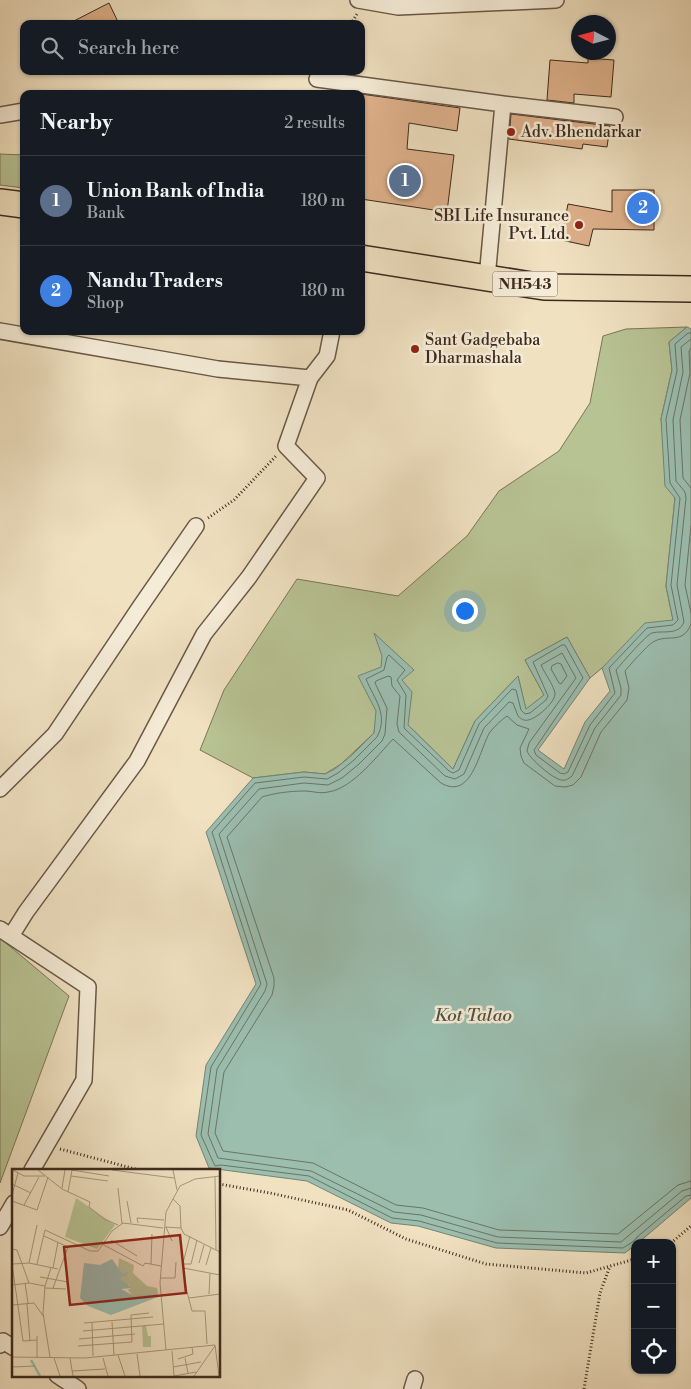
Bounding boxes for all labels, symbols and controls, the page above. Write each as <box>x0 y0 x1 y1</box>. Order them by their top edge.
north arrow <box>571 15 616 60</box>
search box <box>20 20 365 75</box>
icon: search <box>38 34 66 62</box>
text: Search here <box>78 36 179 60</box>
text: Nearby <box>40 110 113 136</box>
text: 2 results <box>284 113 345 133</box>
place label: Adv. Bhendarkar <box>520 122 642 142</box>
marker: Adv. Bhendarkar <box>505 126 517 138</box>
pin: 1 <box>389 162 421 200</box>
text: Union Bank of India <box>87 179 264 203</box>
pin: 2 <box>627 189 659 227</box>
text: 1 <box>52 191 60 211</box>
text: 180 m <box>301 191 345 211</box>
text: Bank <box>87 203 124 223</box>
place label: SBI Life Insurance Pvt. Ltd. <box>434 206 569 244</box>
marker: SBI Life Insurance Pvt. Ltd. <box>573 219 585 231</box>
text: Nandu Traders <box>87 269 223 293</box>
road number: NH543 <box>492 272 558 296</box>
text: 2 <box>51 281 61 301</box>
text: 180 m <box>301 281 345 301</box>
text: Shop <box>87 293 124 313</box>
place label: Sant Gadgebaba Dharmashala <box>425 330 541 368</box>
marker: Sant Gadgebaba Dharmashala <box>409 343 421 355</box>
your location <box>452 598 478 624</box>
water label: Kot Talao <box>434 1004 512 1027</box>
inset map <box>12 1169 220 1376</box>
map controls <box>631 1239 676 1374</box>
button: + <box>631 1239 676 1284</box>
button: − <box>631 1284 676 1329</box>
button: locate <box>631 1329 676 1374</box>

